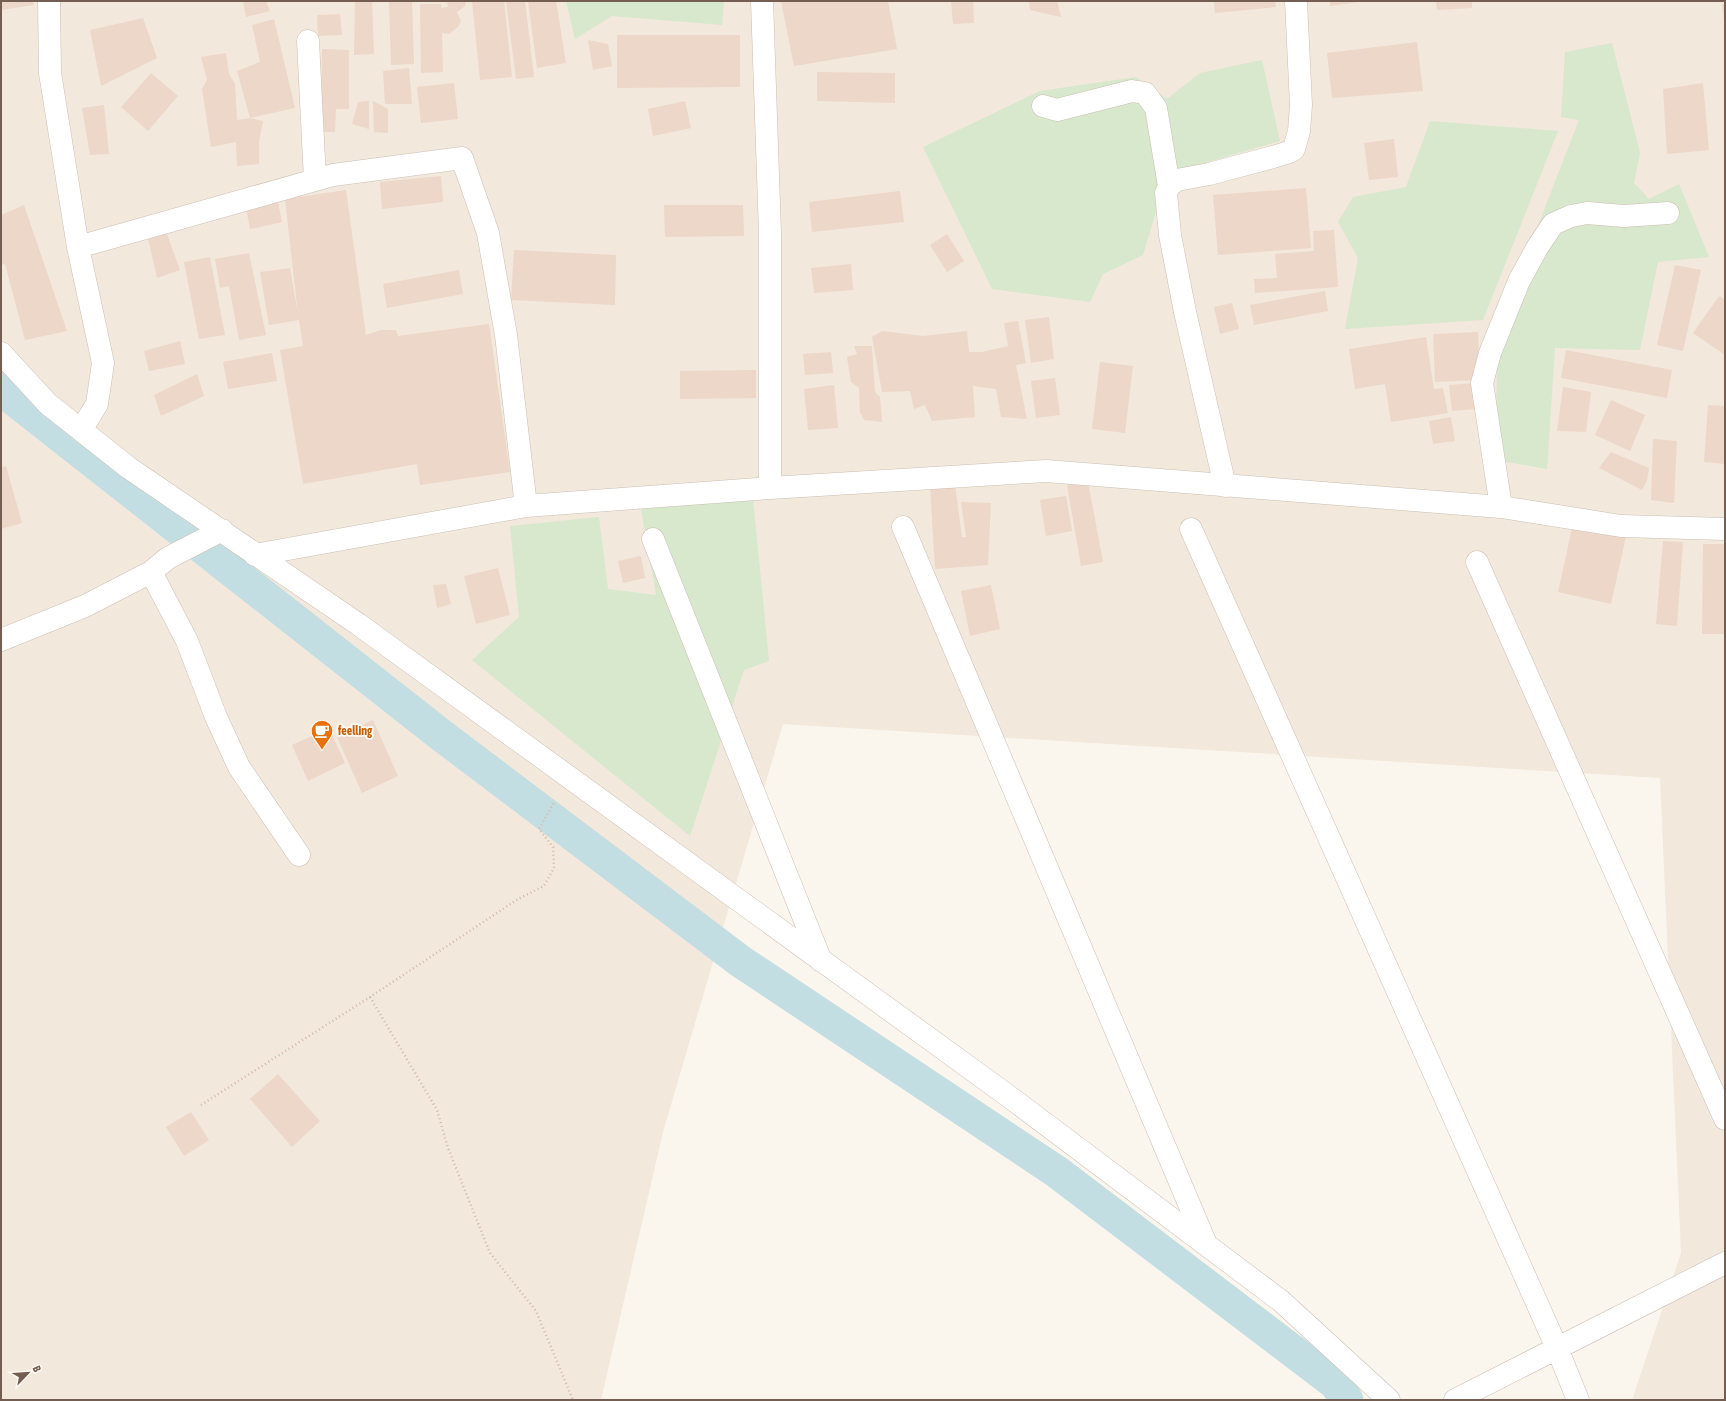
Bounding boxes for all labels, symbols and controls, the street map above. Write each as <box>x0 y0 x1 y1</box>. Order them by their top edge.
cafe icon: feelling <box>309 718 335 751</box>
place label: feelling <box>337 724 373 738</box>
north arrow <box>8 1353 48 1393</box>
text: B <box>31 1364 44 1374</box>

